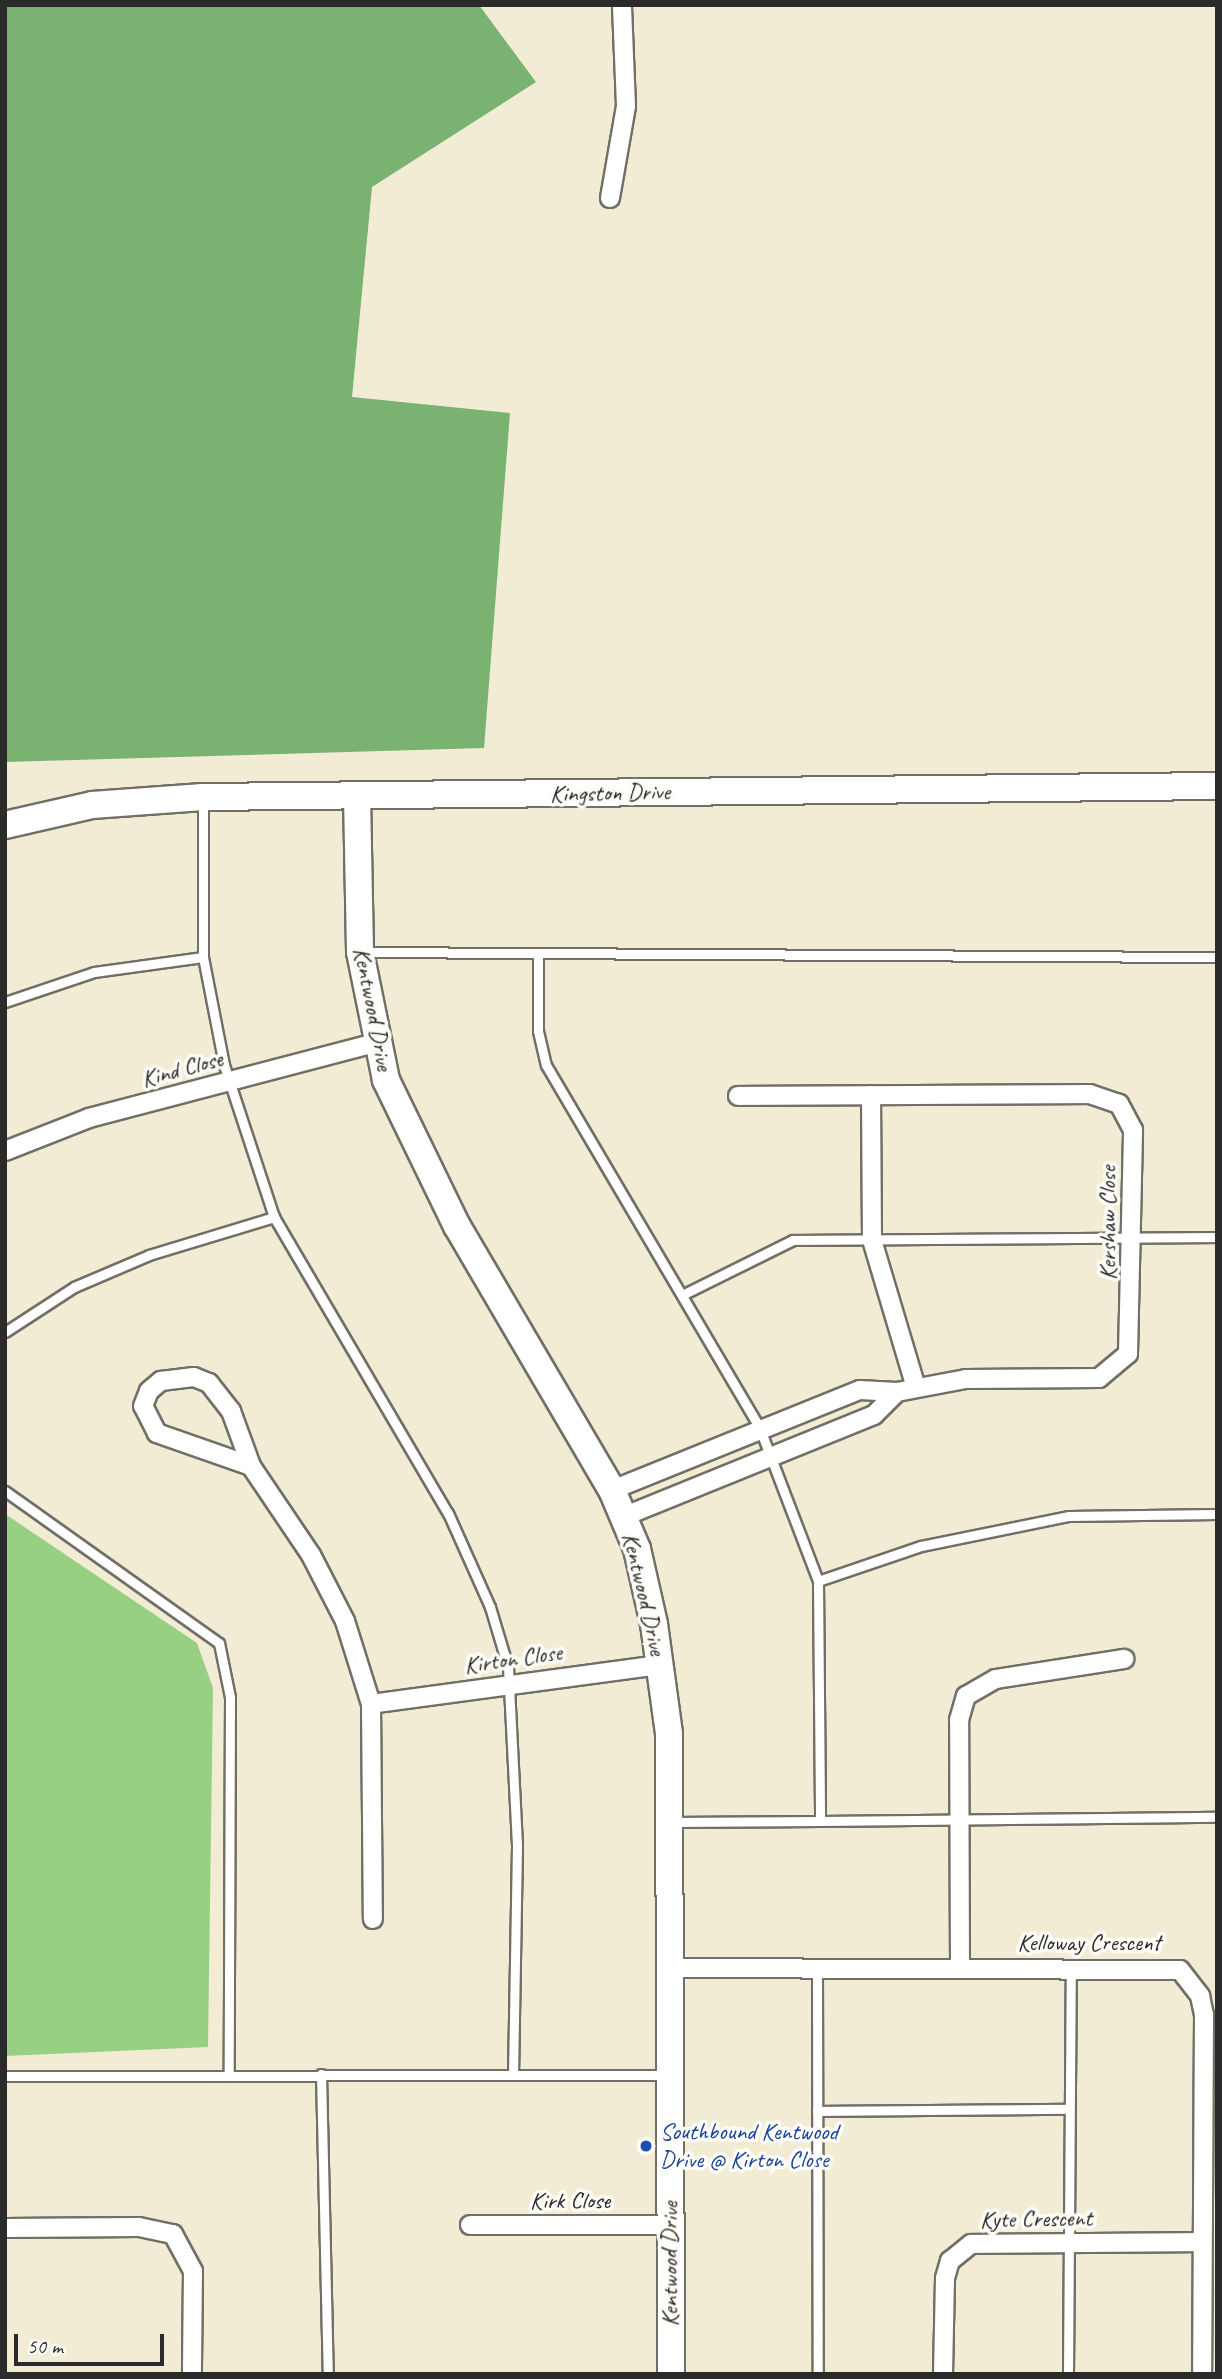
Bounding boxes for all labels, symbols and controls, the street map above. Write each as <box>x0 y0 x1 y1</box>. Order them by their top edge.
street label: Kingston Drive <box>550 778 670 808</box>
street label: Kentwood Drive <box>347 945 399 1073</box>
street label: Kind Close <box>138 1044 226 1094</box>
street label: Kershaw Close <box>1094 1166 1122 1280</box>
street label: Kentwood Drive <box>616 1530 672 1658</box>
street label: Kirton Close <box>462 1638 564 1680</box>
street label: Kelloway Crescent <box>1017 1929 1161 1957</box>
place label: Southbound Kentwood Drive @ Kirton Close <box>660 2118 838 2174</box>
marker: Southbound Kentwood Drive @ Kirton Close <box>638 2138 654 2154</box>
street label: Kirk Close <box>530 2187 610 2215</box>
street label: Kentwood Drive <box>656 2201 684 2327</box>
street label: Kyte Crescent <box>980 2204 1092 2234</box>
scale bar <box>18 2320 168 2364</box>
text: 50 m <box>27 2333 63 2359</box>

